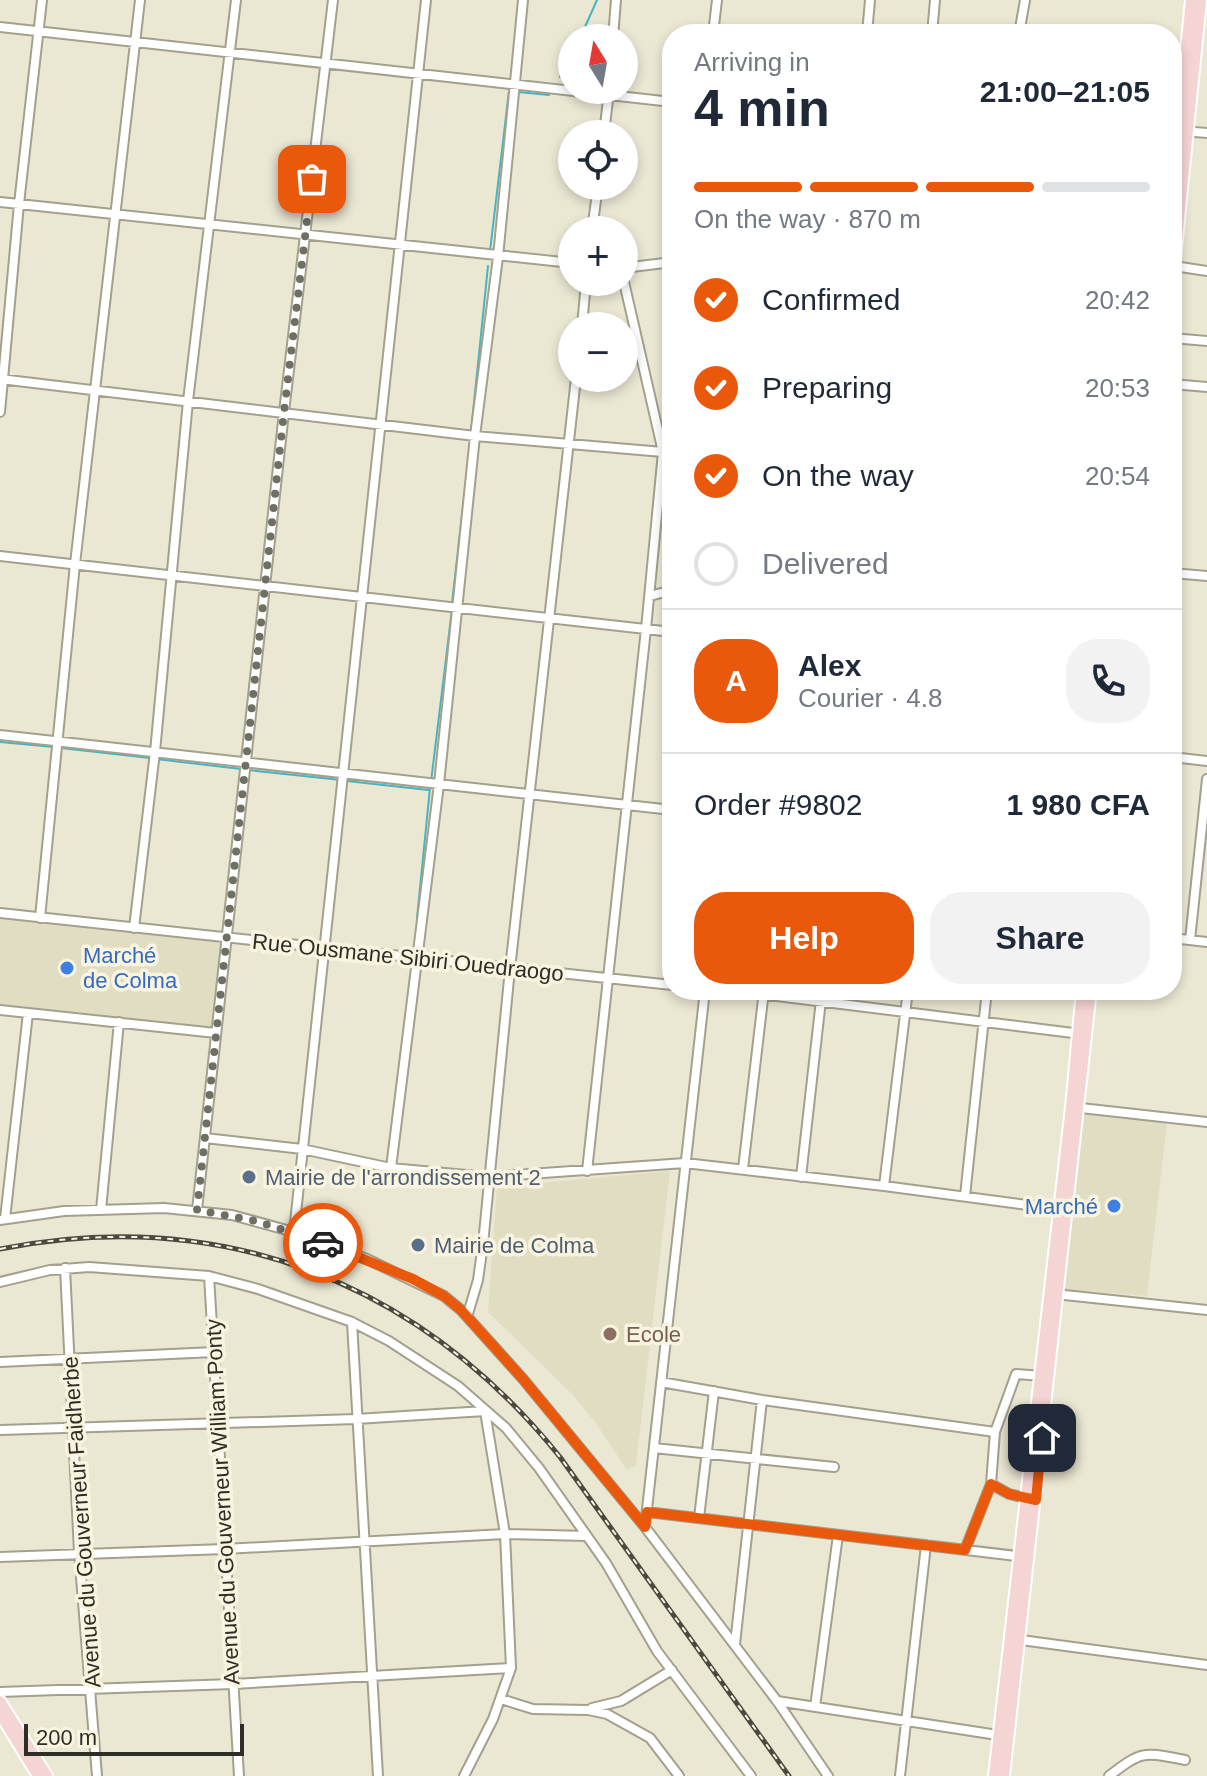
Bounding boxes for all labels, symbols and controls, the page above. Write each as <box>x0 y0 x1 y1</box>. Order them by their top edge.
north arrow <box>558 24 638 104</box>
map controls <box>558 24 638 392</box>
text: Arriving in <box>694 47 810 77</box>
text: 21:00–21:05 <box>980 75 1150 108</box>
text: 4 min <box>694 79 830 137</box>
button: locate <box>558 120 638 200</box>
pin <box>278 145 346 213</box>
icon: bag <box>290 157 334 201</box>
text: On the way · 870 m <box>694 204 921 234</box>
button: + <box>558 216 638 296</box>
icon: check <box>694 278 738 322</box>
text: Confirmed <box>762 283 900 316</box>
text: 20:42 <box>1085 285 1150 315</box>
button: − <box>558 312 638 392</box>
icon: check <box>694 366 738 410</box>
text: Preparing <box>762 371 892 404</box>
text: 20:53 <box>1085 373 1150 403</box>
icon: check <box>694 454 738 498</box>
text: On the way <box>762 459 914 492</box>
text: 20:54 <box>1085 461 1150 491</box>
text: Delivered <box>762 547 889 580</box>
button: phone <box>1066 639 1150 723</box>
text: Alex <box>798 649 861 682</box>
text: A <box>725 664 747 697</box>
text: Courier · 4.8 <box>798 683 943 713</box>
text: Order #9802 <box>694 788 862 821</box>
text: 1 980 CFA <box>1007 788 1150 821</box>
button: Help <box>694 892 914 984</box>
button: Share <box>930 892 1150 984</box>
street label: Rue Ousmane Sibiri Ouedraogo <box>251 929 565 986</box>
place label: Marché de Colma <box>83 943 178 993</box>
marker: Marché de Colma <box>58 959 76 977</box>
place label: Mairie de l'arrondissement 2 <box>265 1165 541 1190</box>
marker: Mairie de l'arrondissement 2 <box>240 1168 258 1186</box>
place label: Marché <box>1025 1194 1098 1219</box>
marker: Marché <box>1105 1197 1123 1215</box>
courier <box>283 1203 363 1283</box>
icon: car <box>301 1221 345 1265</box>
place label: Mairie de Colma <box>434 1233 595 1258</box>
marker: Mairie de Colma <box>409 1236 427 1254</box>
street label: Avenue du Gouverneur William Ponty <box>200 1318 245 1686</box>
place label: Ecole <box>626 1322 681 1347</box>
marker: Ecole <box>601 1325 619 1343</box>
street label: Avenue du Gouverneur Faidherbe <box>57 1355 106 1689</box>
pin <box>1008 1404 1076 1472</box>
icon: home <box>1020 1416 1064 1460</box>
scale bar <box>24 1720 244 1756</box>
text: 200 m <box>36 1725 97 1750</box>

